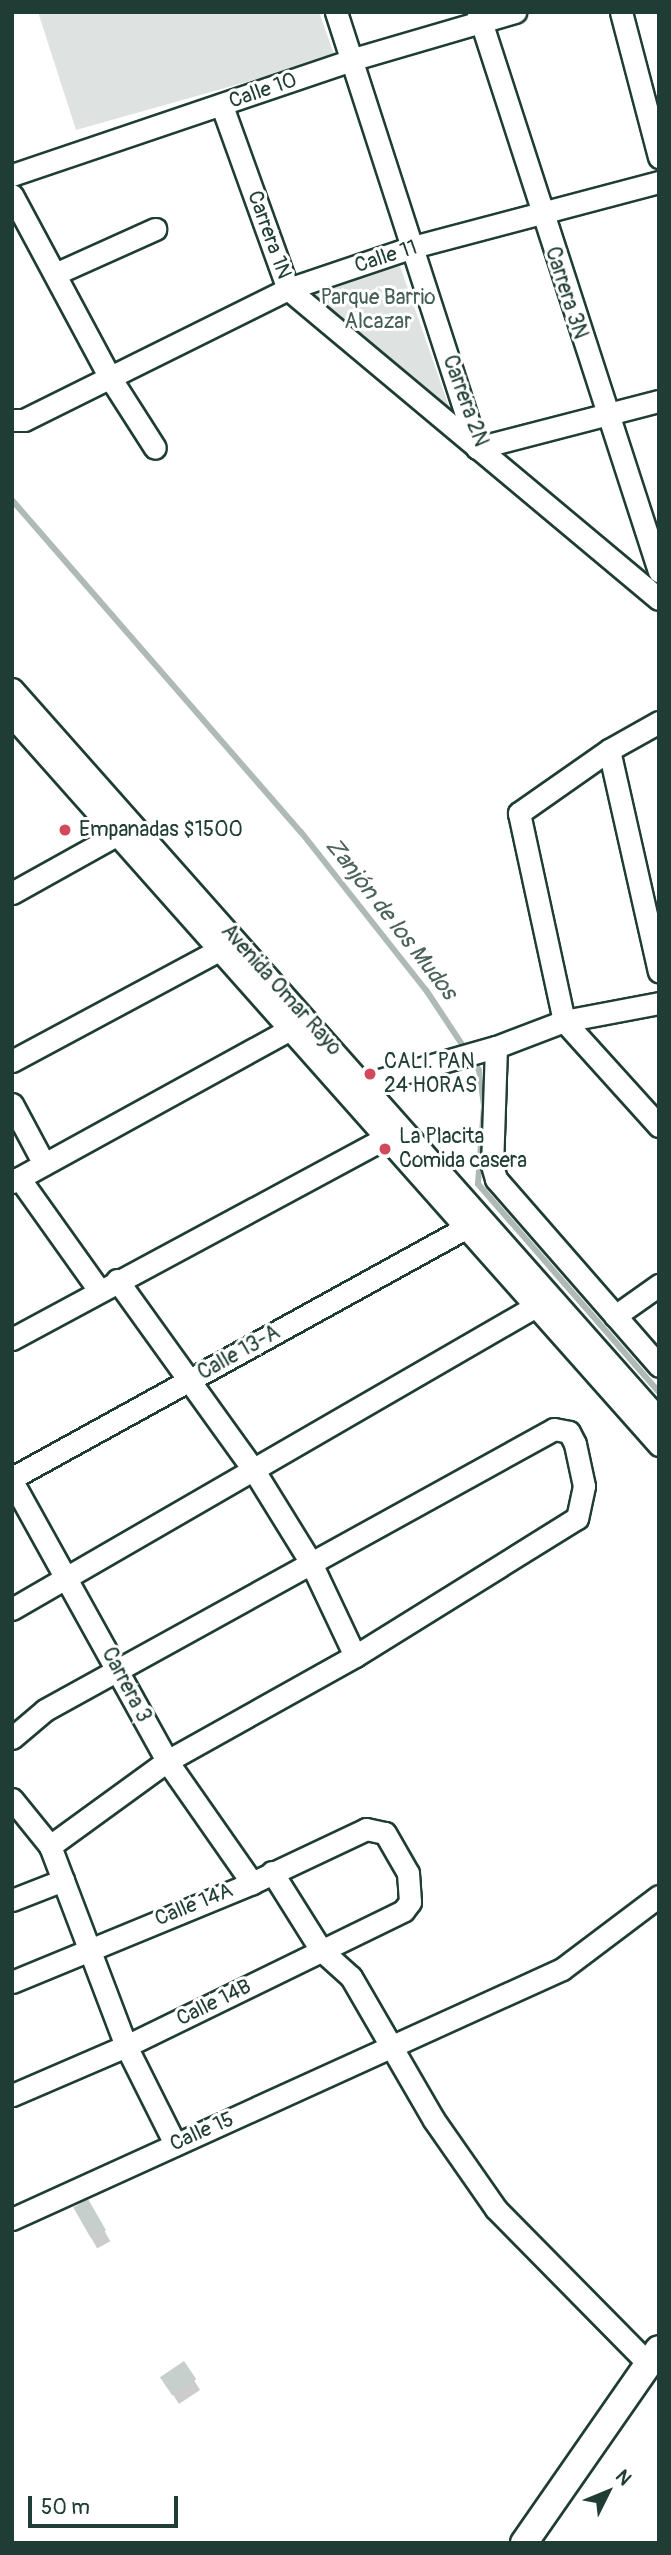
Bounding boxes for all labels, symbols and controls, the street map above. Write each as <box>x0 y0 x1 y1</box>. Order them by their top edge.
street label: Calle 10 <box>226 68 300 114</box>
street label: Carrera 1N <box>241 188 297 282</box>
street label: Calle 11 <box>352 235 420 279</box>
street label: Carrera 3N <box>539 244 593 342</box>
park label: Parque Barrio Alcazar <box>321 285 435 335</box>
street label: Carrera 2N <box>437 352 493 450</box>
place label: Empanadas $1500 <box>79 817 243 843</box>
marker: Empanadas $1500 <box>57 822 73 838</box>
water label: Zanjón de los Mudos <box>319 833 463 1005</box>
street label: Avenida Omar Rayo <box>215 919 347 1061</box>
place label: CALI. PAN 24 HORAS <box>384 1049 477 1099</box>
marker: CALI. PAN 24 HORAS <box>362 1066 378 1082</box>
place label: La Placita Comida casera <box>399 1124 527 1174</box>
marker: La Placita Comida casera <box>377 1141 393 1157</box>
street label: Calle 13-A <box>193 1320 285 1386</box>
street label: Carrera 3 <box>96 1643 156 1727</box>
street label: Calle 14A <box>151 1878 237 1932</box>
street label: Calle 14B <box>173 1974 255 2032</box>
street label: Calle 15 <box>166 2107 238 2157</box>
north arrow <box>573 2457 643 2527</box>
text: N <box>610 2465 637 2491</box>
scale bar <box>32 2482 182 2526</box>
text: 50 m <box>41 2494 90 2521</box>

